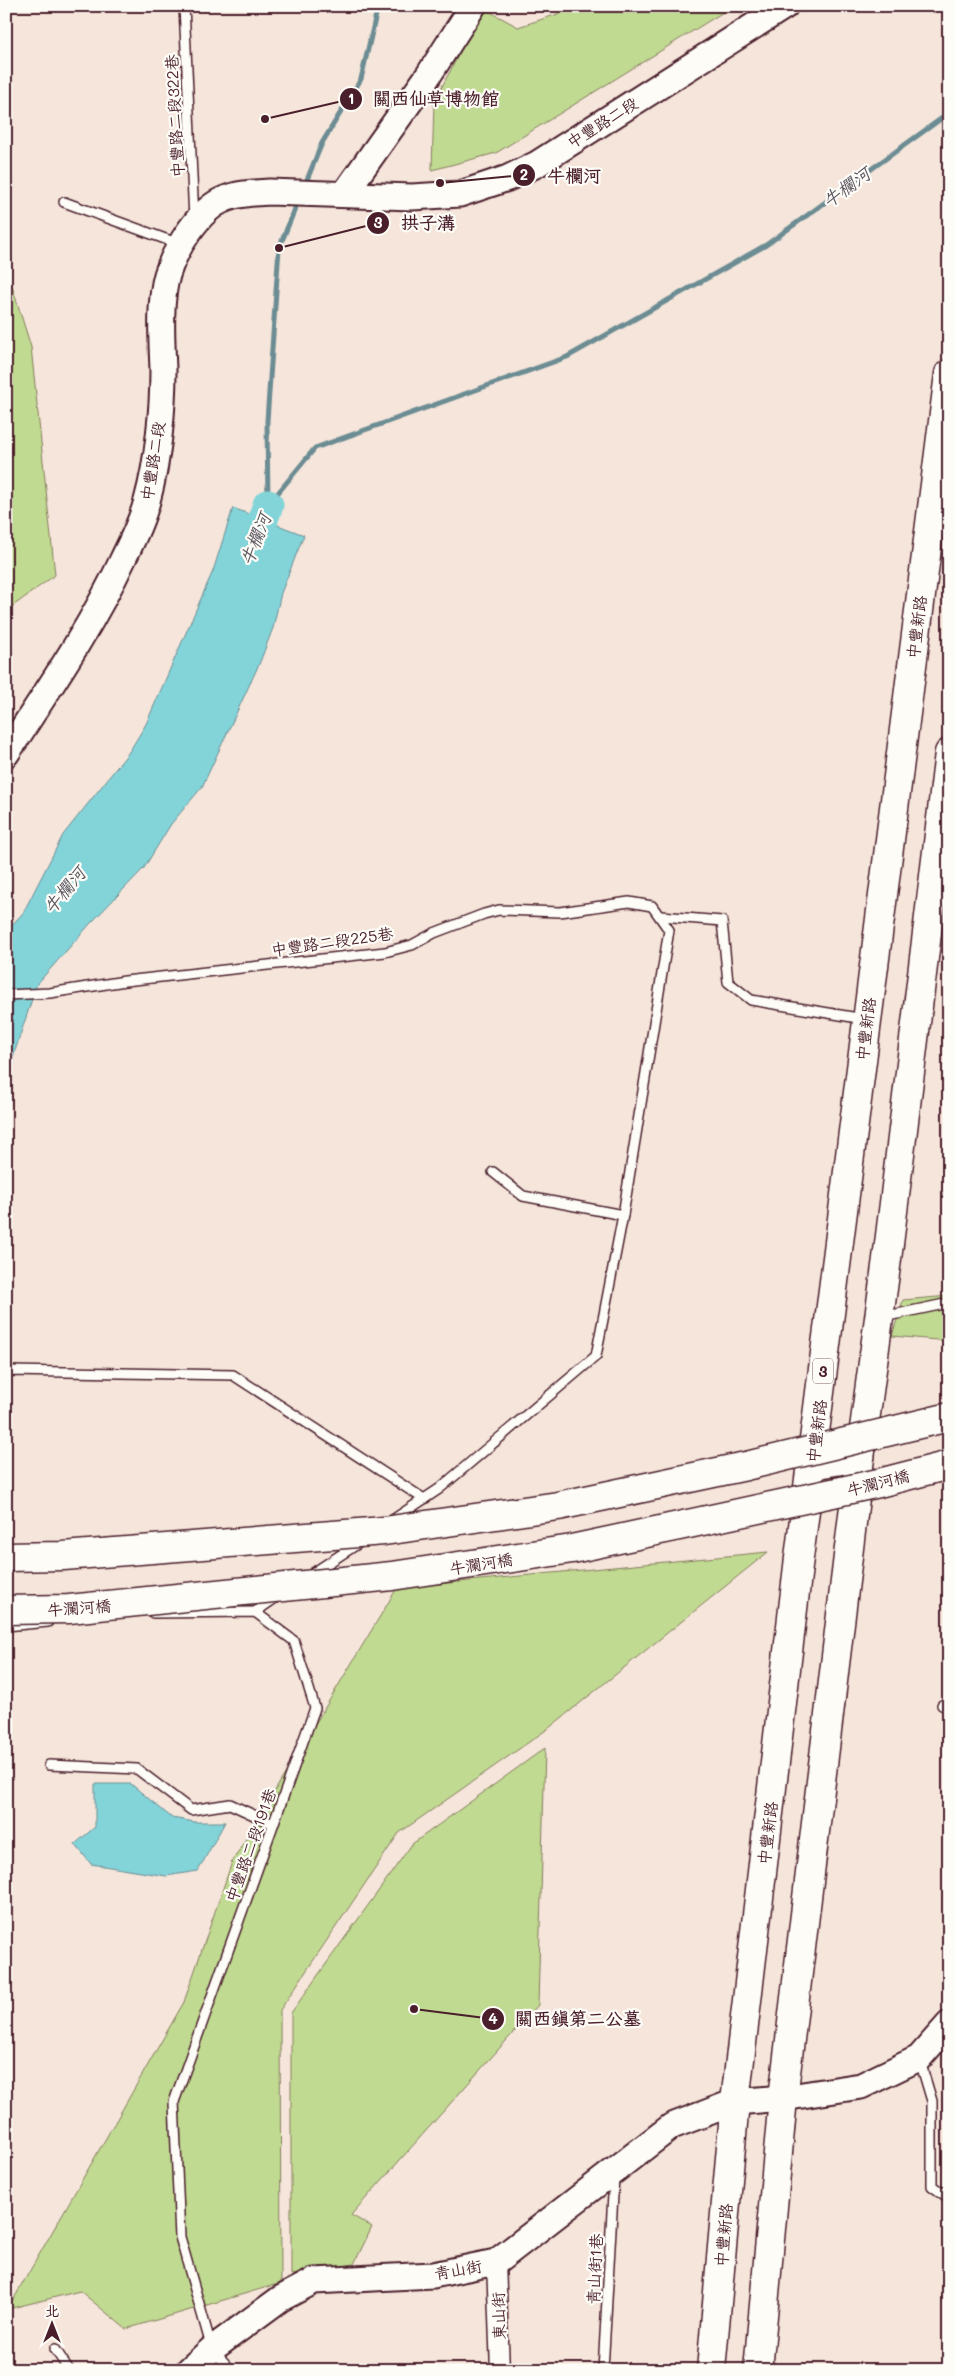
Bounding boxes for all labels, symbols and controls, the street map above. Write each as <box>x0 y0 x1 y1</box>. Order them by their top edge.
street label: 中豐路二段322巷 <box>160 54 188 178</box>
callout: 關西仙草博物館 <box>338 82 509 115</box>
text: 關西仙草博物館 <box>373 86 499 110</box>
text: 1 <box>348 88 354 108</box>
street label: 中豐路二段 <box>563 92 641 152</box>
callout: 牛欄河 <box>512 159 611 192</box>
water label: 牛欄河 <box>817 160 877 213</box>
text: 牛欄河 <box>547 163 601 187</box>
text: 2 <box>520 164 528 184</box>
callout: 拱子溝 <box>366 207 465 240</box>
text: 拱子溝 <box>401 210 455 234</box>
text: 3 <box>373 212 383 232</box>
street label: 中豐路二段 <box>135 420 169 502</box>
water label: 牛欄河 <box>234 507 277 569</box>
street label: 中豐新路 <box>902 594 930 660</box>
water label: 牛欄河 <box>37 859 92 918</box>
street label: 中豐路二段225巷 <box>270 922 394 960</box>
street label: 中豐新路 <box>851 996 879 1062</box>
road number: 3 <box>813 1358 833 1384</box>
street label: 中豐新路 <box>802 1398 830 1464</box>
street label: 牛瀾河橋 <box>844 1464 912 1500</box>
street label: 牛瀾河橋 <box>448 1548 514 1578</box>
street label: 牛瀾河橋 <box>46 1594 112 1620</box>
street label: 中豐路二段191巷 <box>220 1785 280 1905</box>
street label: 中豐新路 <box>753 1800 781 1866</box>
callout: 關西鎮第二公墓 <box>480 2002 651 2035</box>
text: 關西鎮第二公墓 <box>515 2006 641 2030</box>
text: 4 <box>488 2008 498 2028</box>
street label: 中豐新路 <box>710 2202 736 2268</box>
street label: 青山街1巷 <box>582 2233 606 2305</box>
street label: 青山街 <box>433 2254 483 2284</box>
street label: 東山街 <box>487 2292 509 2340</box>
north arrow <box>28 2298 78 2348</box>
text: 北 <box>45 2301 59 2320</box>

